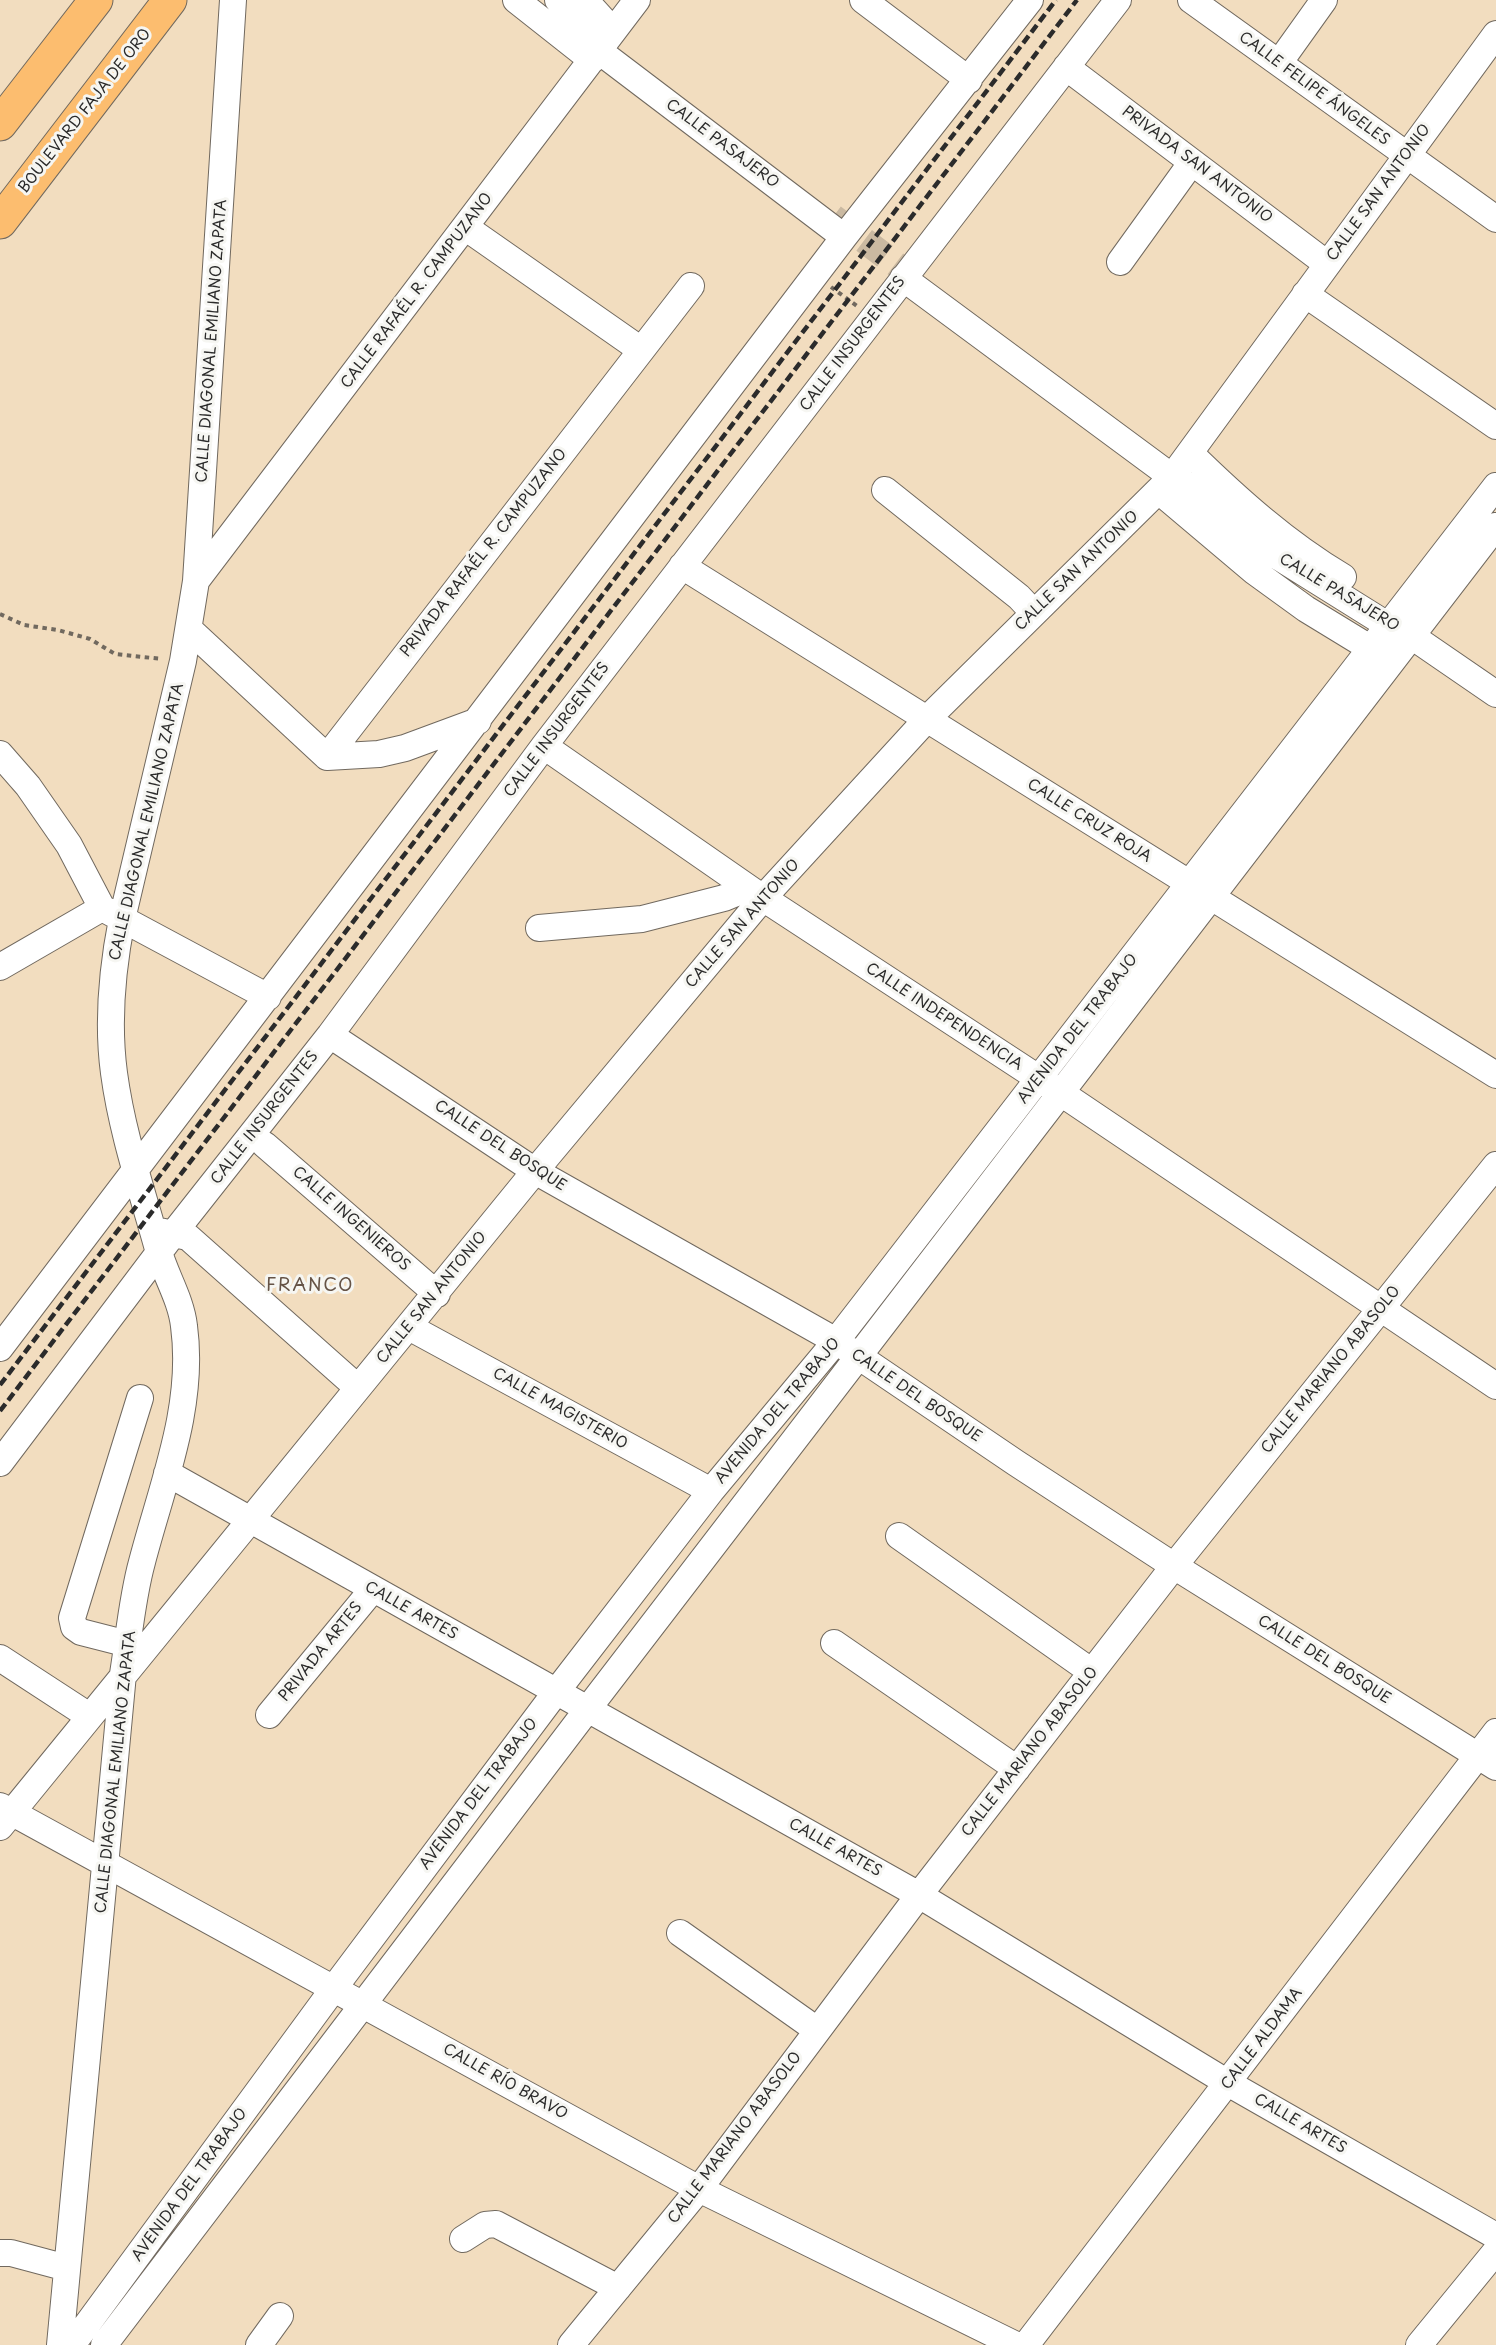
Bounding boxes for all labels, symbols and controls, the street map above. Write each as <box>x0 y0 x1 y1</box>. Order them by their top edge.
street label: BOULEVARD FAJA DE ORO <box>15 25 155 197</box>
street label: CALLE FELIPE ÁNGELES <box>1235 28 1393 150</box>
street label: CALLE PASAJERO <box>662 96 782 192</box>
street label: PRIVADA SAN ANTONIO <box>1118 103 1276 227</box>
street label: CALLE SAN ANTONIO <box>1323 121 1435 265</box>
street label: CALLE RAFAÉL R. CAMPUZANO <box>338 190 496 392</box>
street label: CALLE DIAGONAL EMILIANO ZAPATA <box>193 199 231 483</box>
street label: CALLE INSURGENTES <box>796 273 910 415</box>
street label: PRIVADA RAFAÉL R. CAMPUZANO <box>397 446 571 660</box>
street label: CALLE SAN ANTONIO <box>1012 507 1142 635</box>
street label: CALLE PASAJERO <box>1276 550 1402 636</box>
street label: CALLE INSURGENTES <box>500 659 614 801</box>
street label: CALLE DIAGONAL EMILIANO ZAPATA <box>106 682 188 962</box>
street label: CALLE CRUZ ROJA <box>1024 775 1154 867</box>
street label: CALLE SAN ANTONIO <box>682 856 804 992</box>
street label: AVENIDA DEL TRABAJO <box>1014 951 1142 1107</box>
street label: CALLE INDEPENDENCIA <box>862 959 1026 1075</box>
street label: CALLE INSURGENTES <box>207 1048 323 1188</box>
street label: CALLE DEL BOSQUE <box>431 1097 569 1195</box>
street label: CALLE INGENIEROS <box>289 1163 413 1275</box>
street label: CALLE SAN ANTONIO <box>373 1228 491 1368</box>
district label: FRANCO <box>266 1275 354 1297</box>
street label: CALLE MARIANO ABASOLO <box>1258 1283 1404 1457</box>
street label: AVENIDA DEL TRABAJO <box>712 1335 844 1487</box>
street label: CALLE DEL BOSQUE <box>847 1346 985 1446</box>
street label: CALLE MAGISTERIO <box>489 1364 631 1454</box>
street label: CALLE ARTES <box>361 1578 461 1644</box>
street label: PRIVADA ARTES <box>276 1599 366 1705</box>
street label: CALLE DEL BOSQUE <box>1254 1612 1394 1708</box>
street label: CALLE DIAGONAL EMILIANO ZAPATA <box>92 1630 140 1914</box>
street label: CALLE MARIANO ABASOLO <box>958 1664 1102 1840</box>
street label: AVENIDA DEL TRABAJO <box>416 1715 542 1873</box>
street label: CALLE ARTES <box>785 1815 885 1881</box>
street label: CALLE ALDAMA <box>1218 1985 1306 2093</box>
street label: CALLE RÍO BRAVO <box>440 2040 570 2124</box>
street label: CALLE MARIANO ABASOLO <box>665 2049 805 2227</box>
street label: CALLE ARTES <box>1251 2090 1349 2158</box>
street label: AVENIDA DEL TRABAJO <box>128 2105 252 2265</box>

